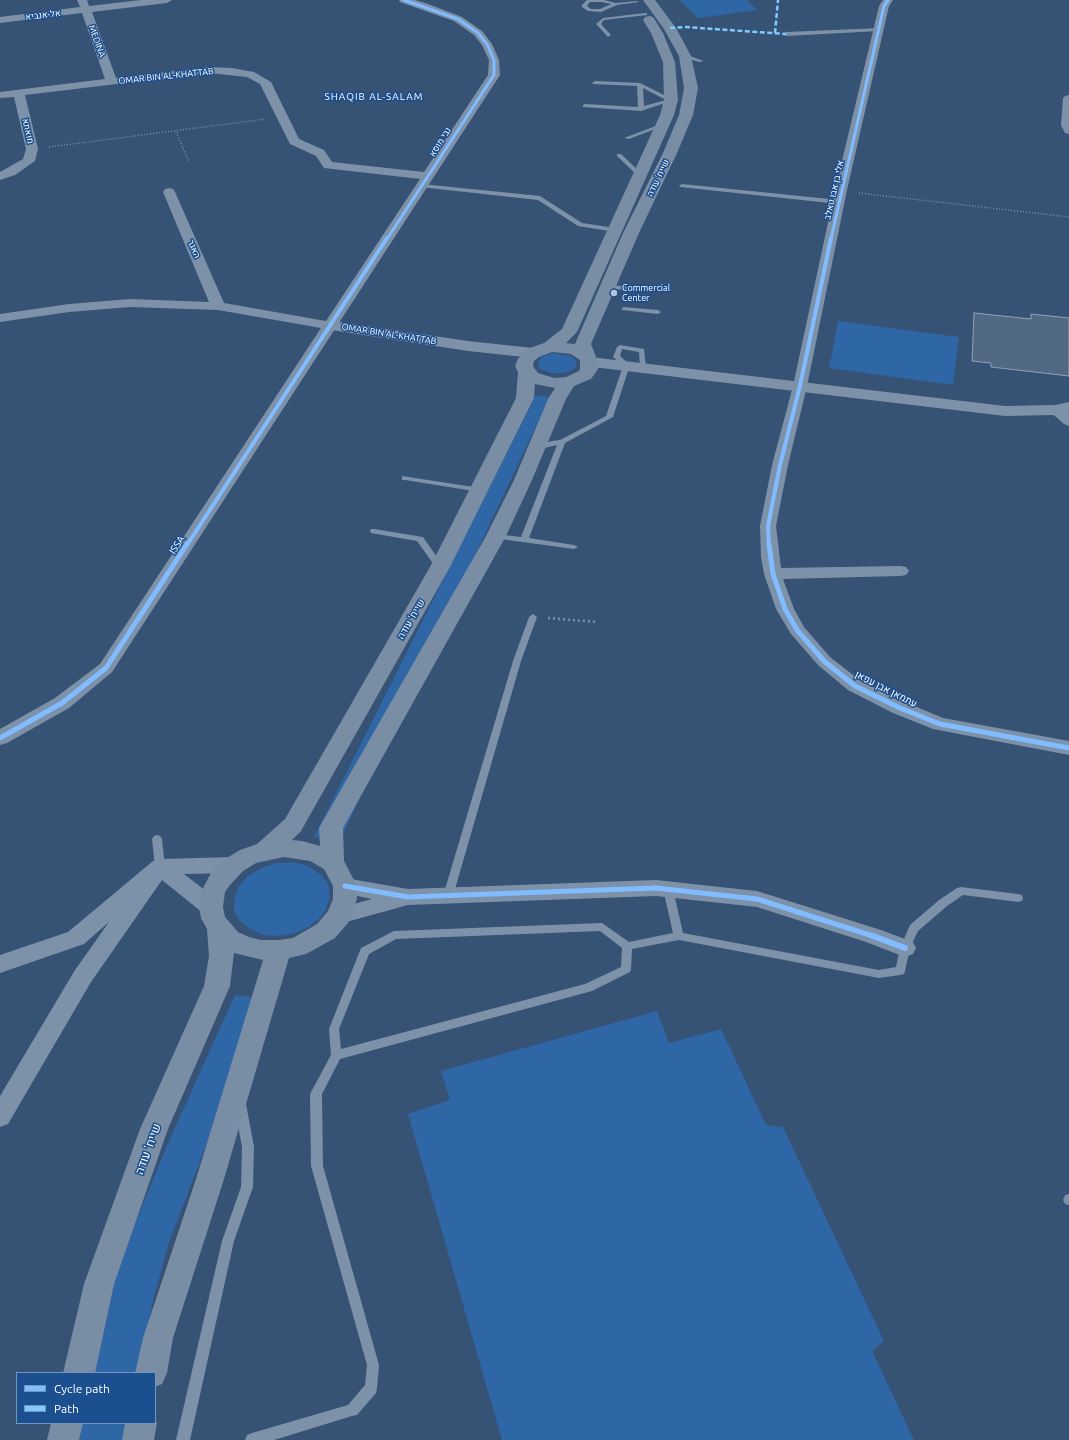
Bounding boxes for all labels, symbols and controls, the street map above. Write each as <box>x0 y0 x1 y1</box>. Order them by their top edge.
street label: אל-אנביא <box>25 7 61 23</box>
street label: MEDINA <box>86 23 108 59</box>
street label: OMAR BIN AL-KHATTAB <box>118 66 214 86</box>
district label: SHAQIB AL-SALAM <box>325 91 423 103</box>
street label: מואתא <box>20 117 36 145</box>
street label: נבי מוסא <box>427 125 453 159</box>
street label: שייח' עודה <box>644 158 672 198</box>
street label: אלי בן אבו טאלב <box>822 159 846 221</box>
street label: האגר <box>185 238 203 260</box>
place label: Commercial Center <box>622 283 670 304</box>
marker: Commercial Center <box>609 288 619 298</box>
street label: OMAR BIN AL-KHATTAB <box>341 321 437 347</box>
street label: ISSA <box>167 534 187 556</box>
street label: שייח' עודה <box>395 597 427 641</box>
street label: עתמאן אבן עפאן <box>853 668 919 710</box>
street label: שייח' עודה <box>132 1121 164 1177</box>
legend <box>16 1372 156 1424</box>
text: Cycle path <box>54 1382 110 1395</box>
text: Path <box>54 1402 79 1415</box>

